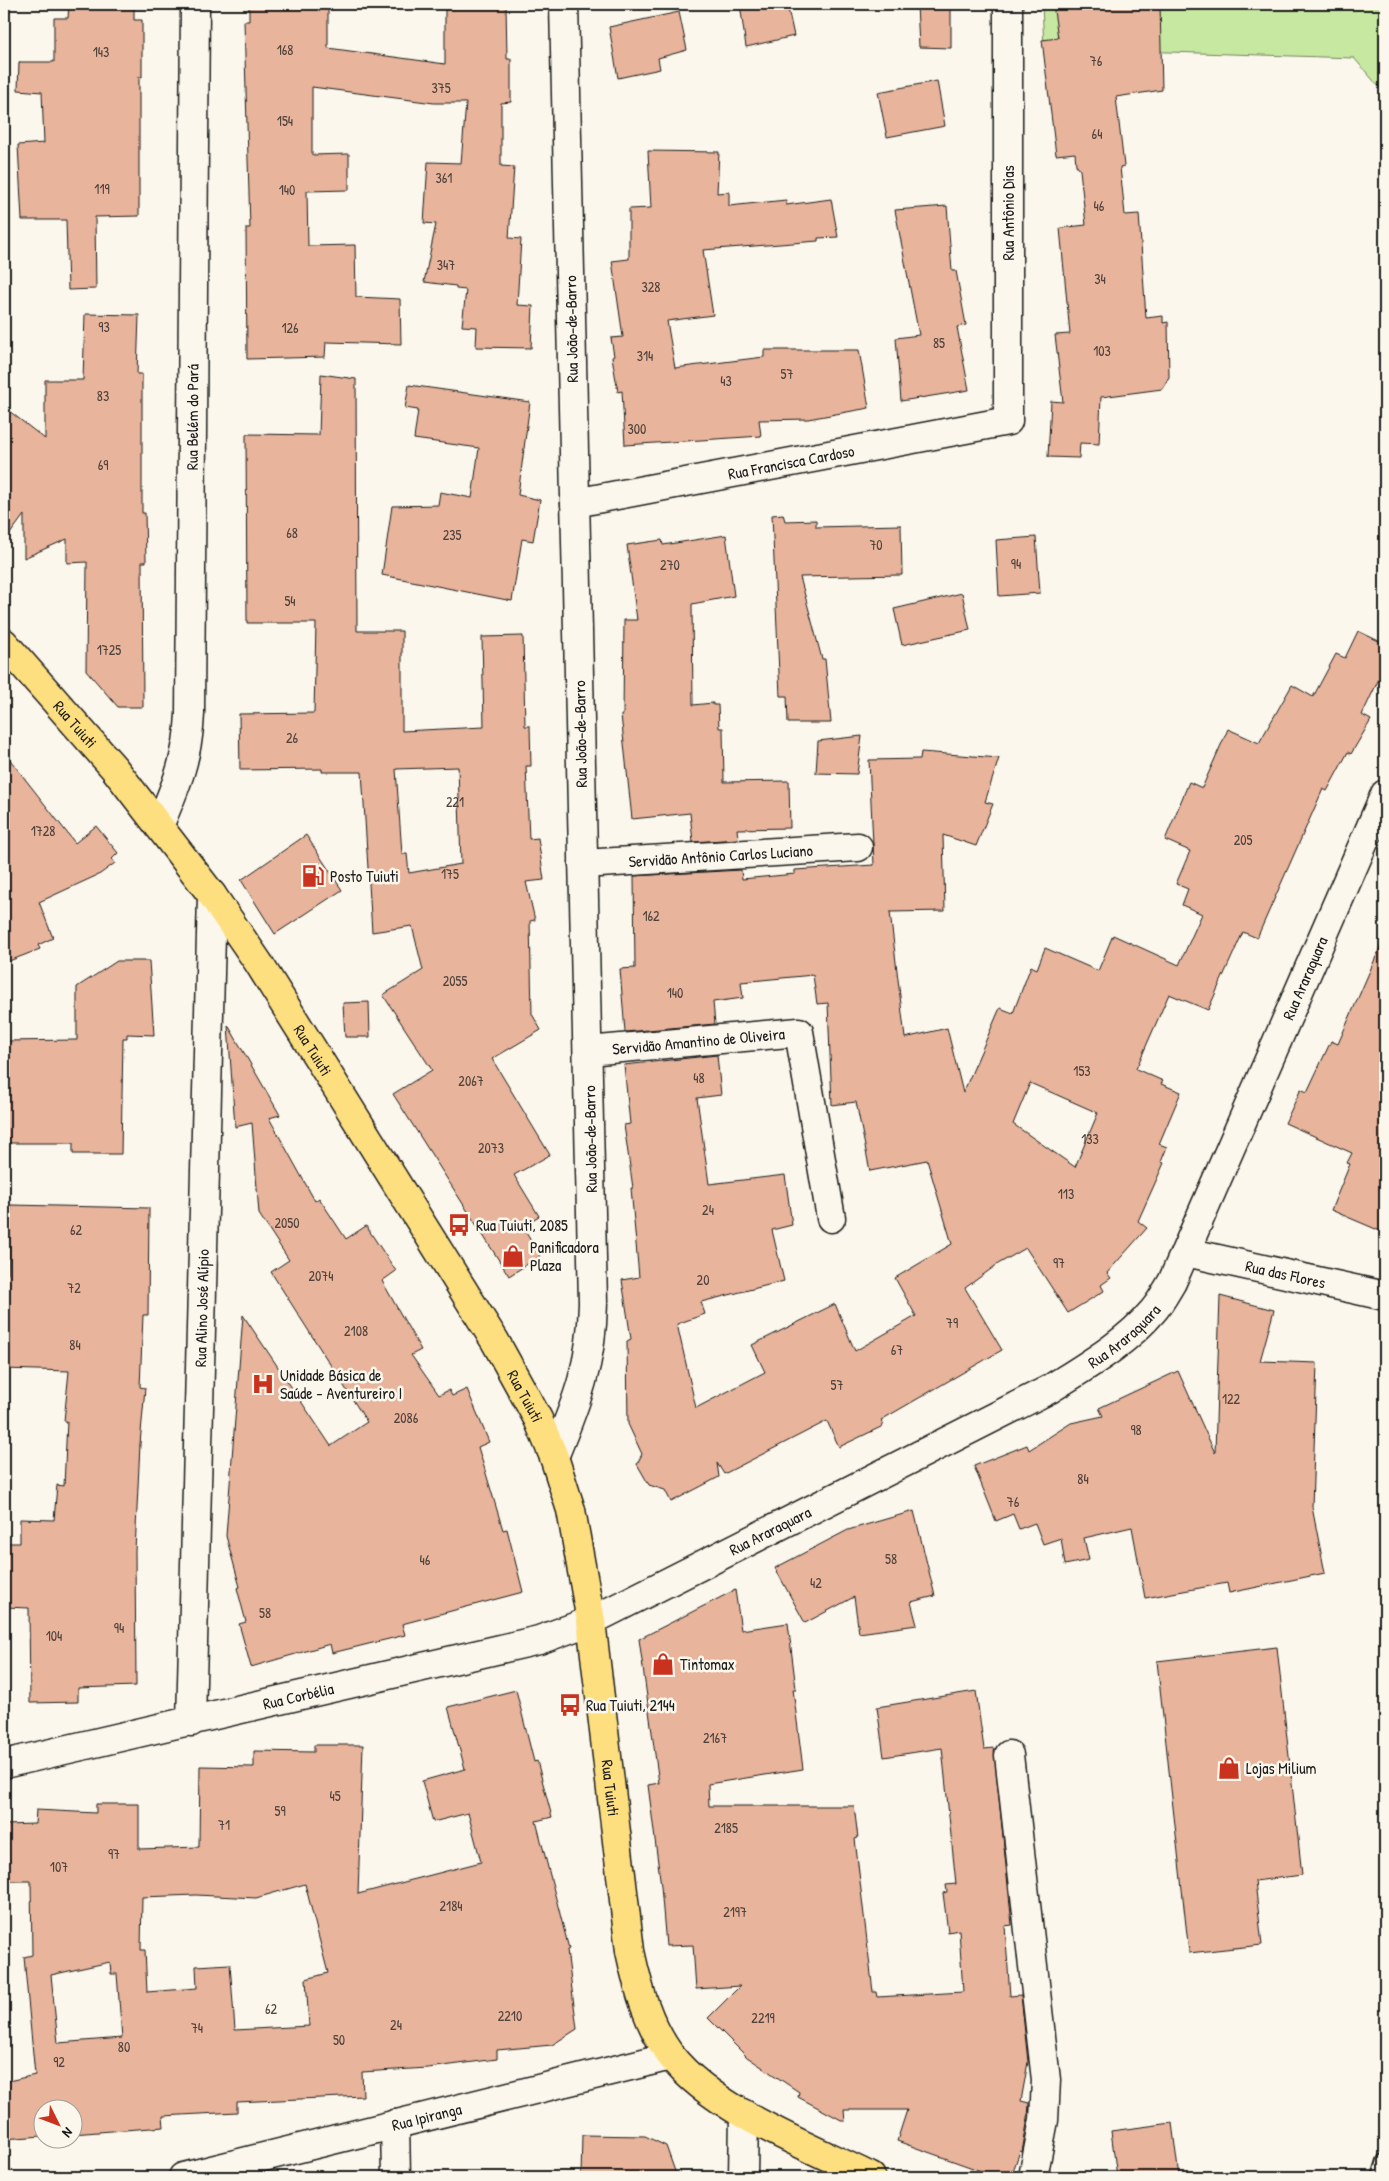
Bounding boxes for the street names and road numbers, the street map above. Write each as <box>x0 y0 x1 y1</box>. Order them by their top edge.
street label: Rua Antônio Dias <box>997 165 1019 261</box>
street label: Rua João-de-Barro <box>559 275 583 383</box>
street label: Rua Belém do Pará <box>181 364 203 470</box>
street label: Rua Francisca Cardoso <box>726 439 857 485</box>
street label: Rua João-de-Barro <box>568 680 592 788</box>
street label: Rua Tuiuti <box>48 696 102 753</box>
street label: Servidão Antônio Carlos Luciano <box>628 839 814 872</box>
street label: Rua Araraquara <box>1277 933 1333 1023</box>
street label: Rua Tuiuti <box>289 1020 337 1080</box>
street label: Servidão Amantino de Oliveira <box>611 1022 786 1060</box>
street label: Rua João-de-Barro <box>578 1085 602 1193</box>
street label: Rua Alino José Alípio <box>189 1248 214 1367</box>
street label: Rua das Flores <box>1243 1254 1328 1294</box>
street label: Rua Araraquara <box>1083 1300 1165 1373</box>
street label: Rua Tuiuti <box>502 1366 549 1425</box>
street label: Rua Araraquara <box>725 1501 815 1560</box>
street label: Rua Corbélia <box>261 1677 336 1715</box>
street label: Rua Tuiuti <box>596 1758 625 1817</box>
street label: Rua Ipiranga <box>390 2097 464 2136</box>

